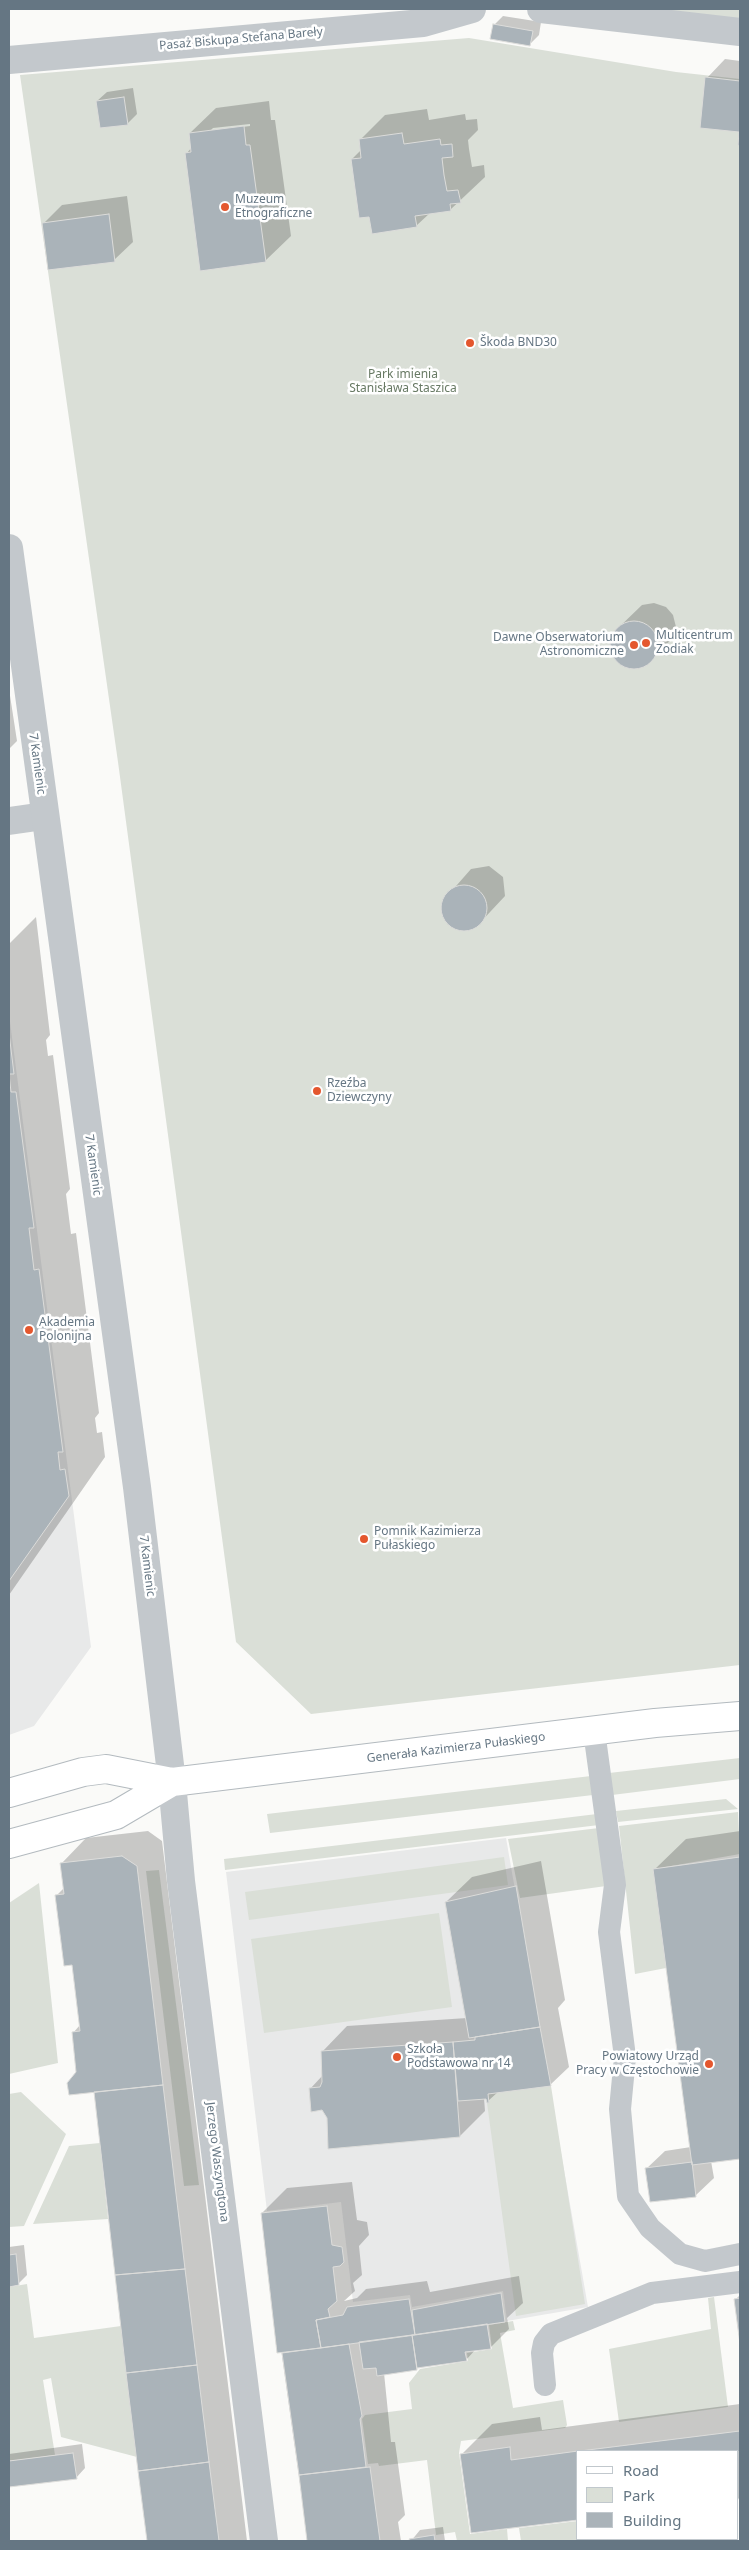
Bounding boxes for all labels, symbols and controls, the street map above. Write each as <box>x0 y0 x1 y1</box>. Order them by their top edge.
street label: Pasaż Biskupa Stefana Bareły <box>159 25 323 53</box>
place label: Muzeum Etnograficzne <box>235 193 312 221</box>
marker: Muzeum Etnograficzne <box>219 201 231 213</box>
place label: Škoda BND30 <box>480 336 557 350</box>
marker: Škoda BND30 <box>464 337 476 349</box>
park label: Park imienia Stanisława Staszica <box>349 368 457 396</box>
place label: Multicentrum Zodiak <box>656 629 733 657</box>
place label: Dawne Obserwatorium Astronomiczne <box>493 631 624 659</box>
marker: Multicentrum Zodiak <box>640 637 652 649</box>
marker: Dawne Obserwatorium Astronomiczne <box>628 639 640 651</box>
street label: 7 Kamienic <box>26 733 48 795</box>
place label: Rzeźba Dziewczyny <box>327 1077 392 1105</box>
marker: Rzeźba Dziewczyny <box>311 1085 323 1097</box>
street label: 7 Kamienic <box>82 1134 104 1196</box>
place label: Akademia Polonijna <box>39 1316 95 1344</box>
marker: Akademia Polonijna <box>23 1324 35 1336</box>
place label: Pomnik Kazimierza Pułaskiego <box>374 1525 481 1553</box>
marker: Pomnik Kazimierza Pułaskiego <box>358 1533 370 1545</box>
street label: 7 Kamienic <box>136 1535 158 1597</box>
street label: Generała Kazimierza Pułaskiego <box>366 1730 546 1766</box>
place label: Szkoła Podstawowa nr 14 <box>407 2043 511 2071</box>
place label: Powiatowy Urząd Pracy w Częstochowie <box>576 2050 699 2078</box>
marker: Szkoła Podstawowa nr 14 <box>391 2051 403 2063</box>
marker: Powiatowy Urząd Pracy w Częstochowie <box>703 2058 715 2070</box>
street label: Jerzego Waszyngtona <box>202 2101 232 2223</box>
legend <box>576 2450 739 2540</box>
text: Road <box>623 2460 659 2480</box>
text: Park <box>623 2485 655 2505</box>
text: Building <box>623 2510 681 2530</box>

